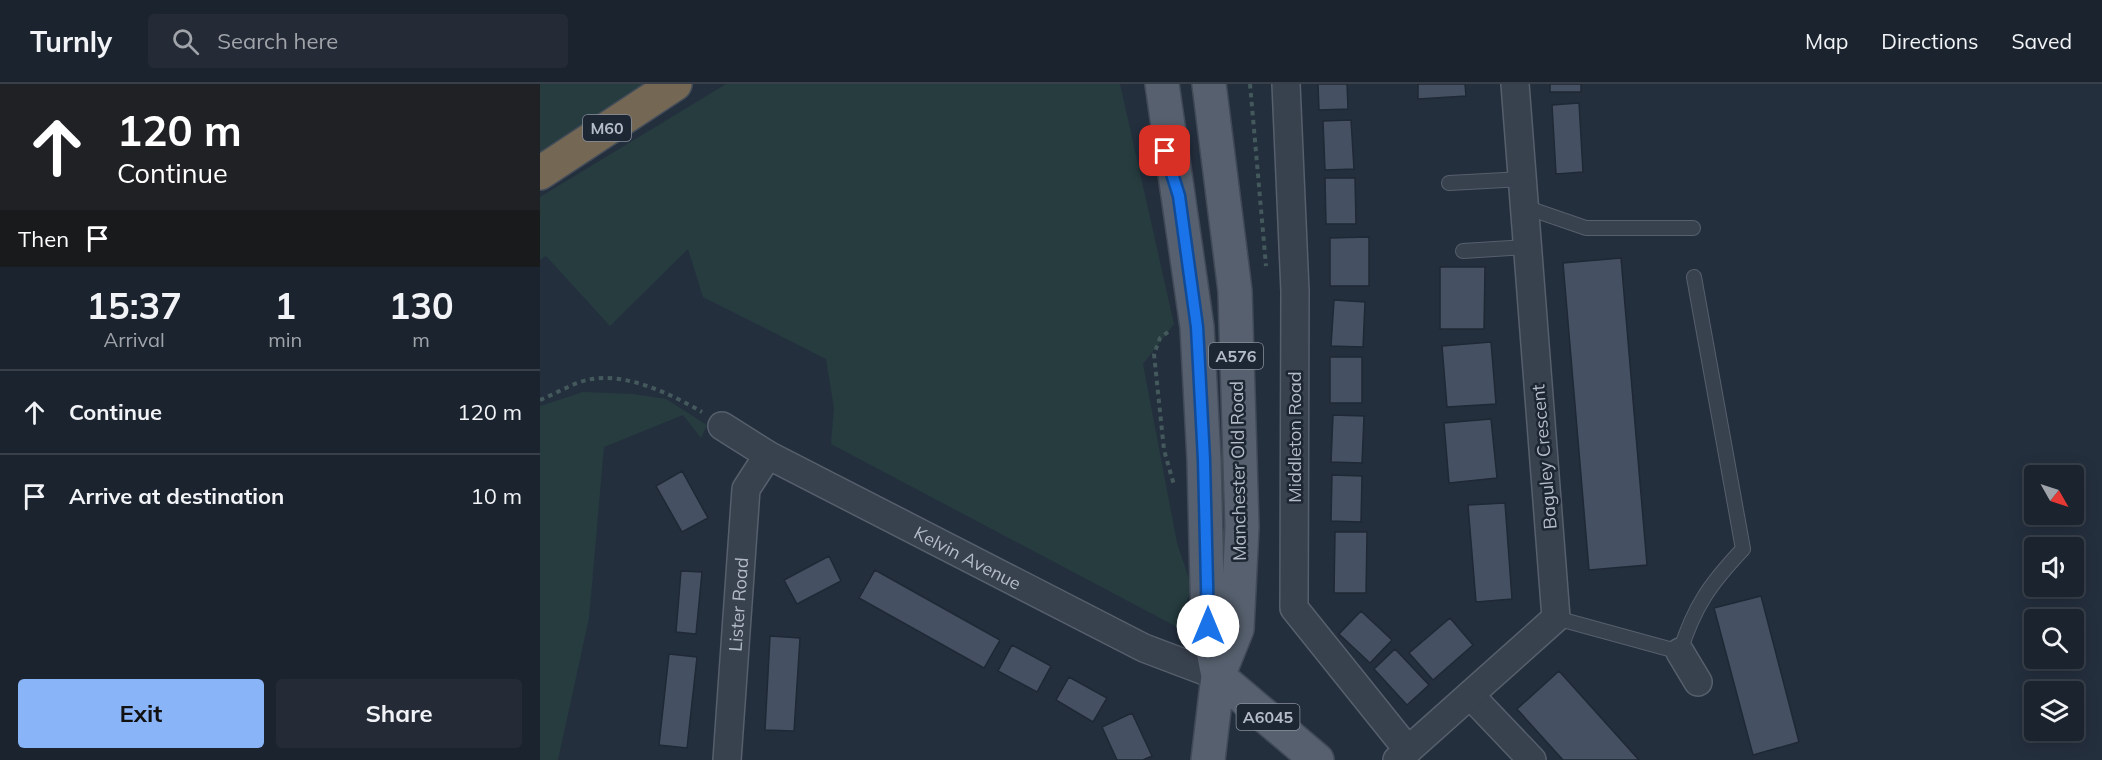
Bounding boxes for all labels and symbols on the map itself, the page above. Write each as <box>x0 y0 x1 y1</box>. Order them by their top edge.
road number: M60 <box>583 115 631 141</box>
pin <box>1139 125 1190 176</box>
road number: A576 <box>1209 343 1263 369</box>
street label: Middleton Road <box>1283 371 1306 503</box>
street label: Manchester Old Road <box>1225 381 1251 561</box>
street label: Baguley Crescent <box>1526 384 1562 530</box>
north arrow <box>2024 465 2084 525</box>
street label: Kelvin Avenue <box>910 521 1025 595</box>
street label: Lister Road <box>723 556 753 652</box>
position arrow <box>1176 594 1240 658</box>
road number: A6045 <box>1236 704 1300 730</box>

